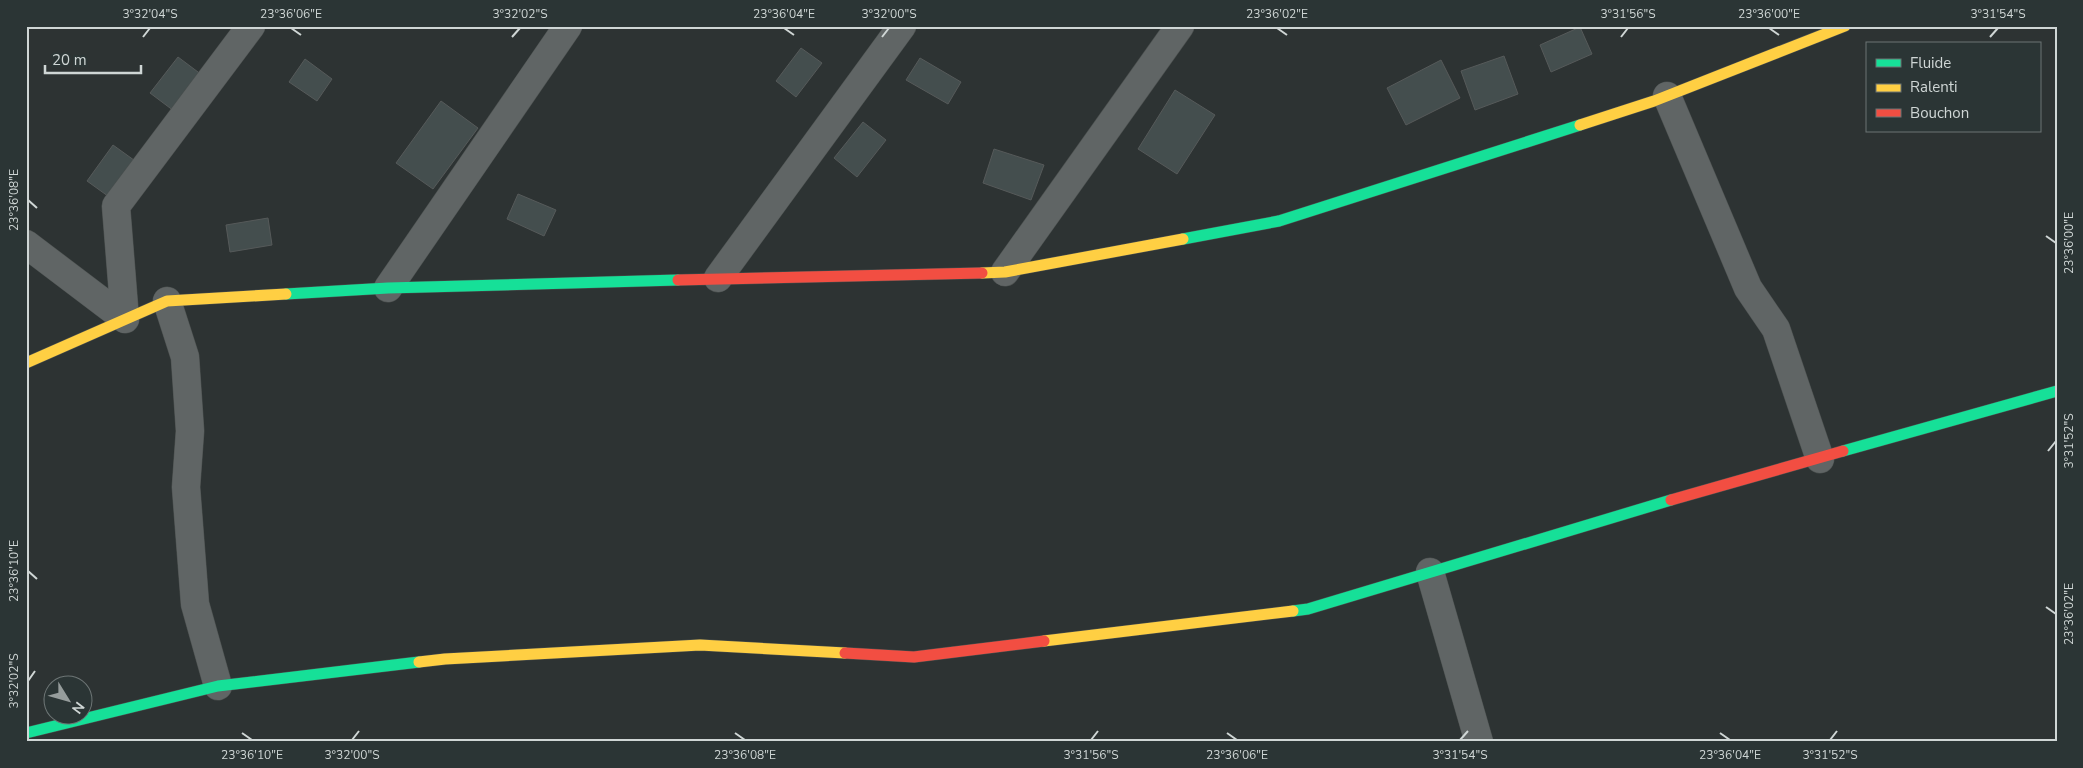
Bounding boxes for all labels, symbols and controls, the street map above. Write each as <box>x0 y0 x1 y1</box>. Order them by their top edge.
text: 3°32'04"S <box>122 6 178 22</box>
text: 23°36'06"E <box>260 6 322 22</box>
text: 3°32'02"S <box>492 6 548 22</box>
text: 23°36'04"E <box>753 6 815 22</box>
text: 3°32'00"S <box>861 6 917 22</box>
text: 23°36'02"E <box>1246 6 1308 22</box>
text: 3°31'56"S <box>1600 6 1656 22</box>
text: 23°36'00"E <box>1738 6 1800 22</box>
text: 3°31'54"S <box>1970 6 2026 22</box>
scale bar <box>45 42 141 74</box>
legend <box>1866 42 2040 132</box>
text: 20 m <box>52 50 87 70</box>
text: Fluide <box>1910 53 1951 73</box>
text: Ralenti <box>1910 77 1958 97</box>
text: Bouchon <box>1910 103 1969 123</box>
text: 23°36'08"E <box>6 169 22 231</box>
text: 23°36'00"E <box>2061 212 2077 274</box>
text: 3°31'52"S <box>2061 413 2077 469</box>
text: 23°36'10"E <box>6 540 22 602</box>
text: 23°36'02"E <box>2061 583 2077 645</box>
text: 3°32'02"S <box>6 653 22 709</box>
north arrow <box>42 676 92 726</box>
text: N <box>67 698 89 717</box>
text: 23°36'10"E <box>221 747 283 763</box>
text: 3°32'00"S <box>324 747 380 763</box>
text: 23°36'08"E <box>714 747 776 763</box>
text: 3°31'56"S <box>1063 747 1119 763</box>
text: 23°36'06"E <box>1206 747 1268 763</box>
text: 3°31'54"S <box>1432 747 1488 763</box>
text: 23°36'04"E <box>1699 747 1761 763</box>
text: 3°31'52"S <box>1802 747 1858 763</box>

